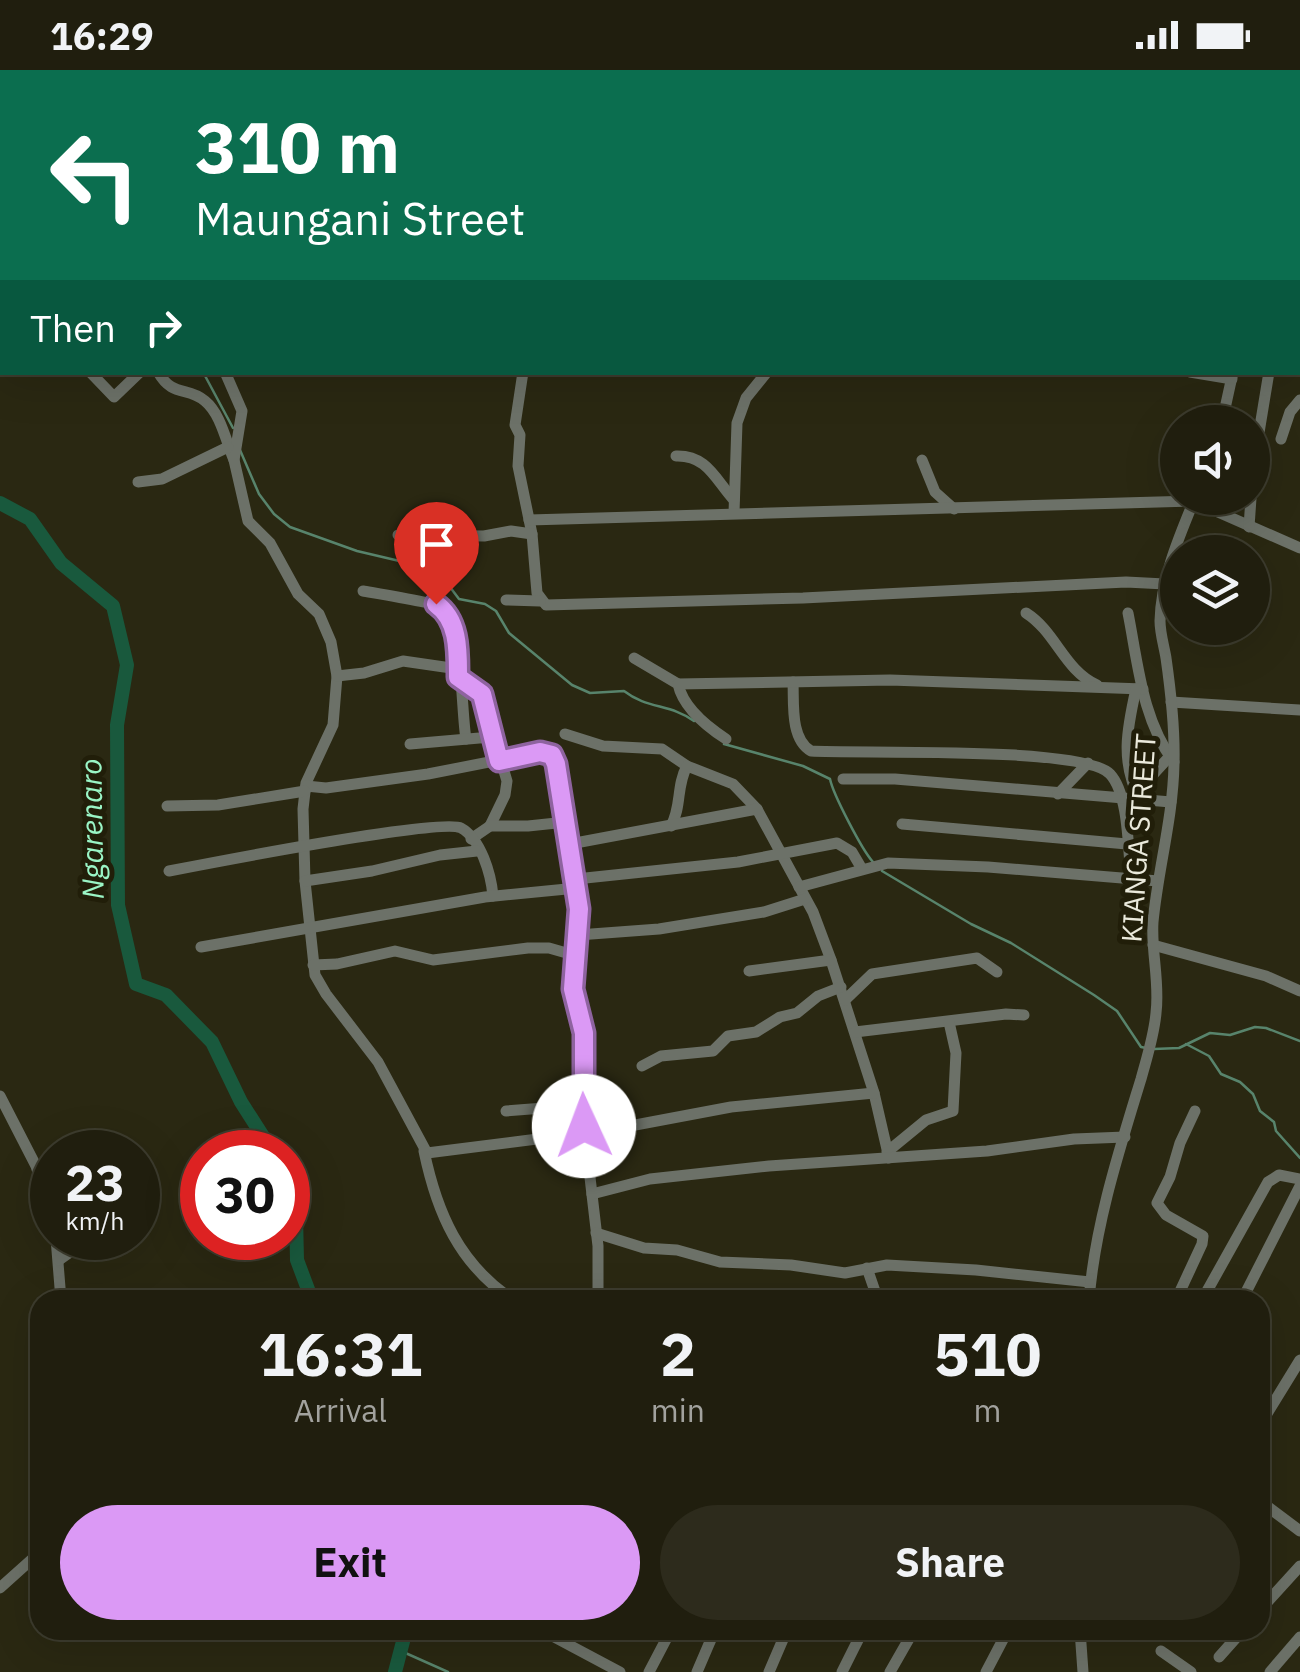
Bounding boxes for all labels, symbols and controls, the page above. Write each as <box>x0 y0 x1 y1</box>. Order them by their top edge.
text: 16:29 <box>50 11 154 60</box>
text: 310 m <box>195 101 400 192</box>
icon: left <box>30 110 160 240</box>
text: Maungani Street <box>195 189 525 247</box>
icon: right <box>136 300 191 355</box>
text: Then <box>30 303 116 352</box>
map controls <box>1160 405 1270 645</box>
button: sound <box>1160 405 1270 515</box>
pin <box>394 502 479 605</box>
icon: arrive <box>409 517 464 572</box>
button: layers <box>1160 535 1270 645</box>
street label: KIANGA STREET <box>1112 732 1164 944</box>
water label: Ngarenaro <box>70 758 112 900</box>
position arrow <box>532 1074 636 1178</box>
speed limit sign: 30 <box>180 1130 310 1260</box>
text: 23 <box>65 1150 125 1215</box>
text: km/h <box>66 1204 124 1237</box>
text: 16:31 <box>259 1314 422 1393</box>
text: 2 <box>660 1314 696 1393</box>
text: 510 <box>933 1314 1041 1393</box>
text: Arrival <box>294 1389 387 1431</box>
text: min <box>651 1389 705 1431</box>
text: m <box>974 1389 1001 1431</box>
button: Exit <box>60 1505 640 1620</box>
button: Share <box>660 1505 1240 1620</box>

